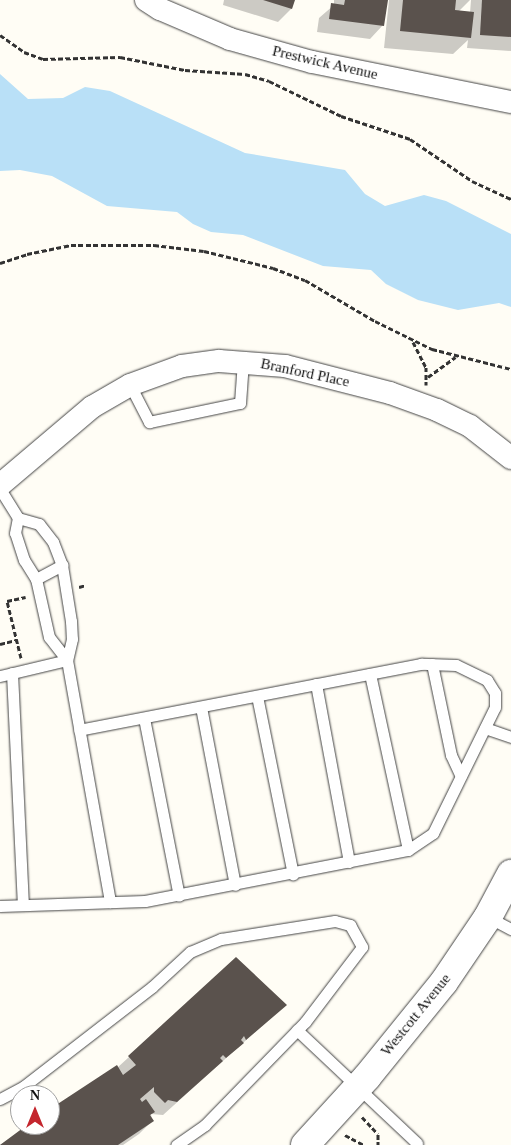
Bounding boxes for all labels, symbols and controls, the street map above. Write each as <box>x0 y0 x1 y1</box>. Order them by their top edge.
street label: Prestwick Avenue <box>270 42 380 84</box>
street label: Branford Place <box>259 355 351 391</box>
street label: Westcott Avenue <box>377 970 455 1060</box>
north arrow <box>10 1085 60 1135</box>
text: N <box>30 1088 40 1103</box>

